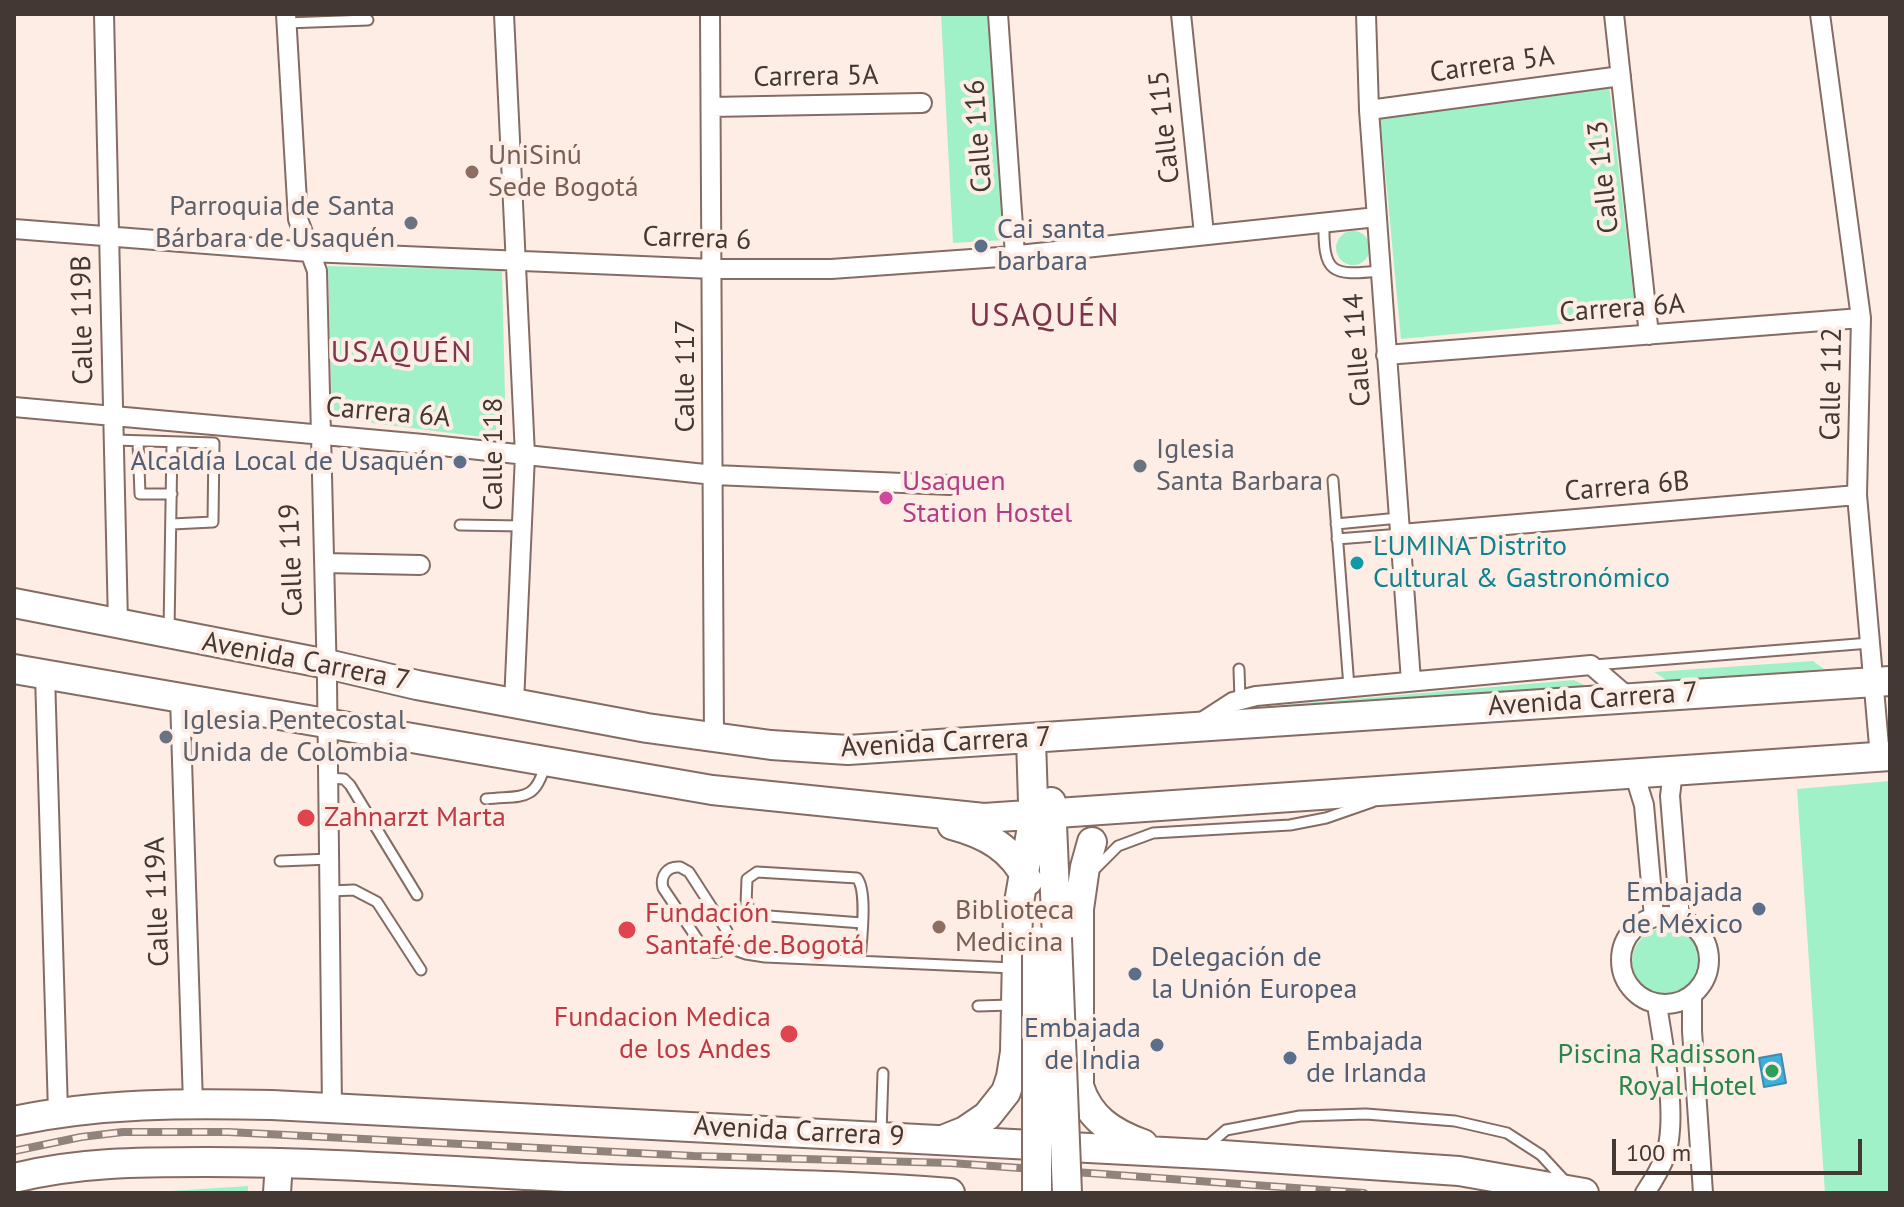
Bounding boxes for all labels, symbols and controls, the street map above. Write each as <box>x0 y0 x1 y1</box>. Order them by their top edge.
street label: Carrera 5A <box>1428 40 1556 90</box>
street label: Carrera 5A <box>753 59 879 95</box>
street label: Calle 115 <box>1142 69 1188 185</box>
street label: Calle 116 <box>958 78 1000 194</box>
street label: Calle 113 <box>1581 119 1627 235</box>
place label: UniSinú Sede Bogotá <box>488 139 639 205</box>
marker: UniSinú Sede Bogotá <box>463 163 481 181</box>
place label: Parroquia de Santa Bárbara de Usaquén <box>155 190 395 256</box>
place label: Cai santa barbara <box>997 213 1106 279</box>
marker: Parroquia de Santa Bárbara de Usaquén <box>402 214 420 232</box>
street label: Carrera 6 <box>642 220 752 258</box>
marker: Cai santa barbara <box>972 237 990 255</box>
street label: Calle 119B <box>65 255 101 385</box>
street label: Carrera 6A <box>1558 288 1686 330</box>
street label: Calle 114 <box>1337 292 1379 408</box>
district label: USAQUÉN <box>969 298 1121 336</box>
street label: Calle 117 <box>669 319 703 433</box>
street label: Calle 112 <box>1814 327 1850 441</box>
district label: USAQUÉN <box>331 335 473 371</box>
street label: Carrera 6A <box>324 391 452 435</box>
street label: Calle 118 <box>477 397 511 511</box>
place label: Iglesia Santa Barbara <box>1156 433 1323 499</box>
place label: Alcaldía Local de Usaquén <box>130 445 444 479</box>
marker: Alcaldía Local de Usaquén <box>451 453 469 471</box>
marker: Iglesia Santa Barbara <box>1131 457 1149 475</box>
place label: Usaquen Station Hostel <box>902 465 1072 531</box>
street label: Carrera 6B <box>1563 465 1691 509</box>
marker: Usaquen Station Hostel <box>877 489 895 507</box>
street label: Calle 119 <box>273 503 311 617</box>
place label: LUMINA Distrito Cultural & Gastronómico <box>1373 530 1670 596</box>
marker: LUMINA Distrito Cultural & Gastronómico <box>1348 554 1366 572</box>
street label: Avenida Carrera 7 <box>199 625 413 699</box>
street label: Avenida Carrera 7 <box>1487 676 1699 724</box>
place label: Iglesia Pentecostal Unida de Colombia <box>182 704 409 770</box>
street label: Avenida Carrera 7 <box>840 721 1052 765</box>
marker: Iglesia Pentecostal Unida de Colombia <box>157 728 175 746</box>
place label: Zahnarzt Marta <box>324 801 506 835</box>
marker: Zahnarzt Marta <box>295 807 317 829</box>
street label: Calle 119A <box>139 837 177 967</box>
place label: Embajada de México <box>1622 876 1743 942</box>
place label: Biblioteca Medicina <box>955 894 1074 960</box>
place label: Fundación Santafé de Bogotá <box>645 897 864 963</box>
marker: Embajada de México <box>1750 900 1768 918</box>
marker: Biblioteca Medicina <box>930 918 948 936</box>
marker: Fundación Santafé de Bogotá <box>616 919 638 941</box>
place label: Delegación de la Unión Europea <box>1151 941 1357 1007</box>
marker: Delegación de la Unión Europea <box>1126 965 1144 983</box>
place label: Fundacion Medica de los Andes <box>554 1001 771 1067</box>
place label: Embajada de India <box>1024 1012 1141 1078</box>
marker: Fundacion Medica de los Andes <box>778 1023 800 1045</box>
place label: Embajada de Irlanda <box>1306 1025 1427 1091</box>
marker: Embajada de India <box>1148 1036 1166 1054</box>
place label: Piscina Radisson Royal Hotel <box>1558 1038 1756 1104</box>
marker: Embajada de Irlanda <box>1281 1049 1299 1067</box>
marker: Piscina Radisson Royal Hotel <box>1763 1062 1781 1080</box>
street label: Avenida Carrera 9 <box>693 1110 905 1154</box>
scale bar <box>1616 1123 1866 1173</box>
text: 100 m <box>1626 1137 1691 1168</box>

